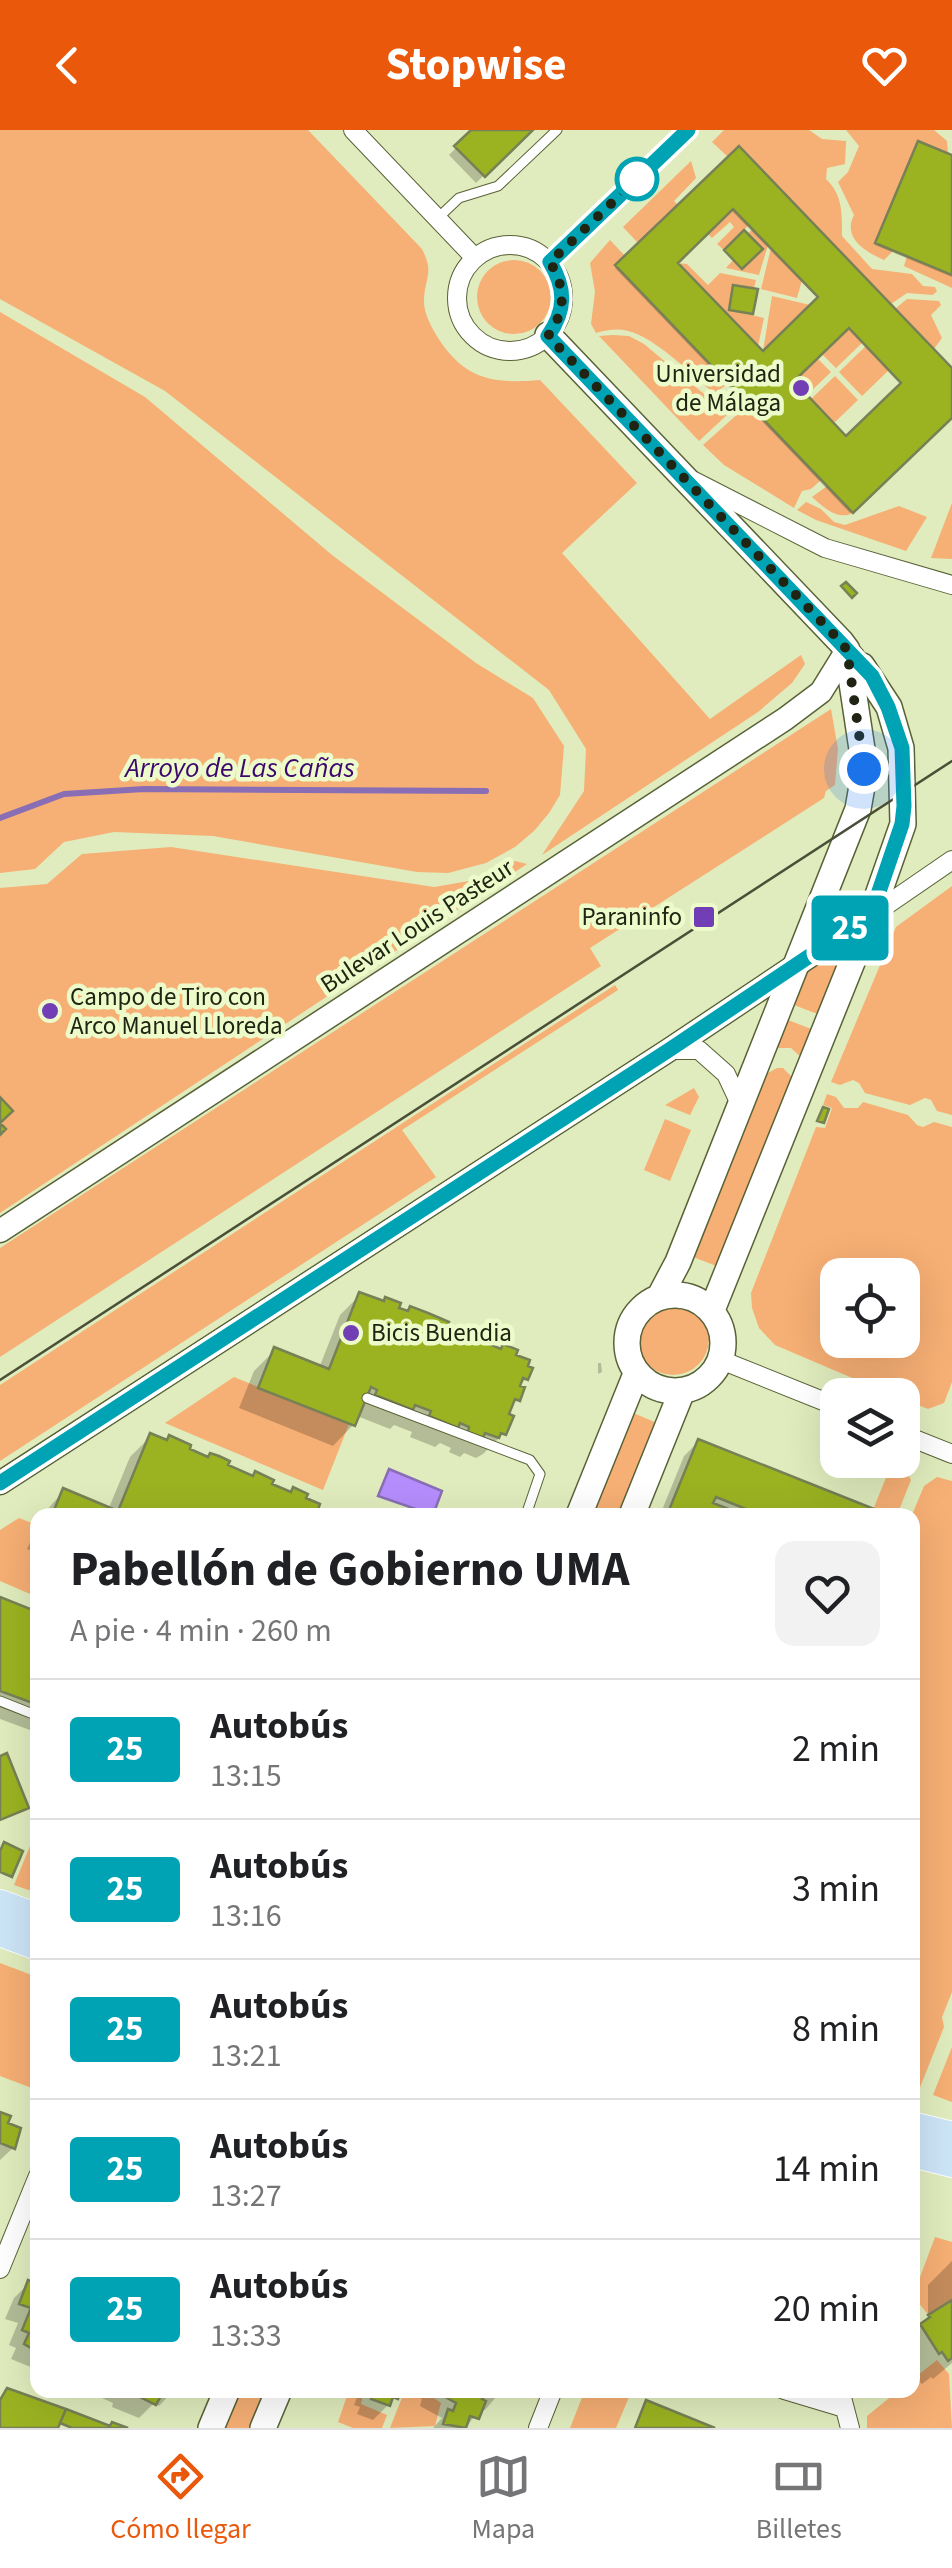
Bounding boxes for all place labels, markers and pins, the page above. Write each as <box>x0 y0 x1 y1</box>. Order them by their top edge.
unlabelled marker <box>616 158 658 200</box>
place label: Universidad de Málaga <box>656 356 781 421</box>
marker: Universidad de Málaga <box>790 377 812 399</box>
place label: Paraninfo <box>582 899 682 935</box>
marker: Paraninfo <box>691 904 717 930</box>
place label: Campo de Tiro con Arco Manuel Lloreda <box>70 979 283 1044</box>
marker: Campo de Tiro con Arco Manuel Lloreda <box>39 1000 61 1022</box>
place label: Bicis Buendia <box>371 1315 512 1351</box>
marker: Bicis Buendia <box>340 1322 362 1344</box>

